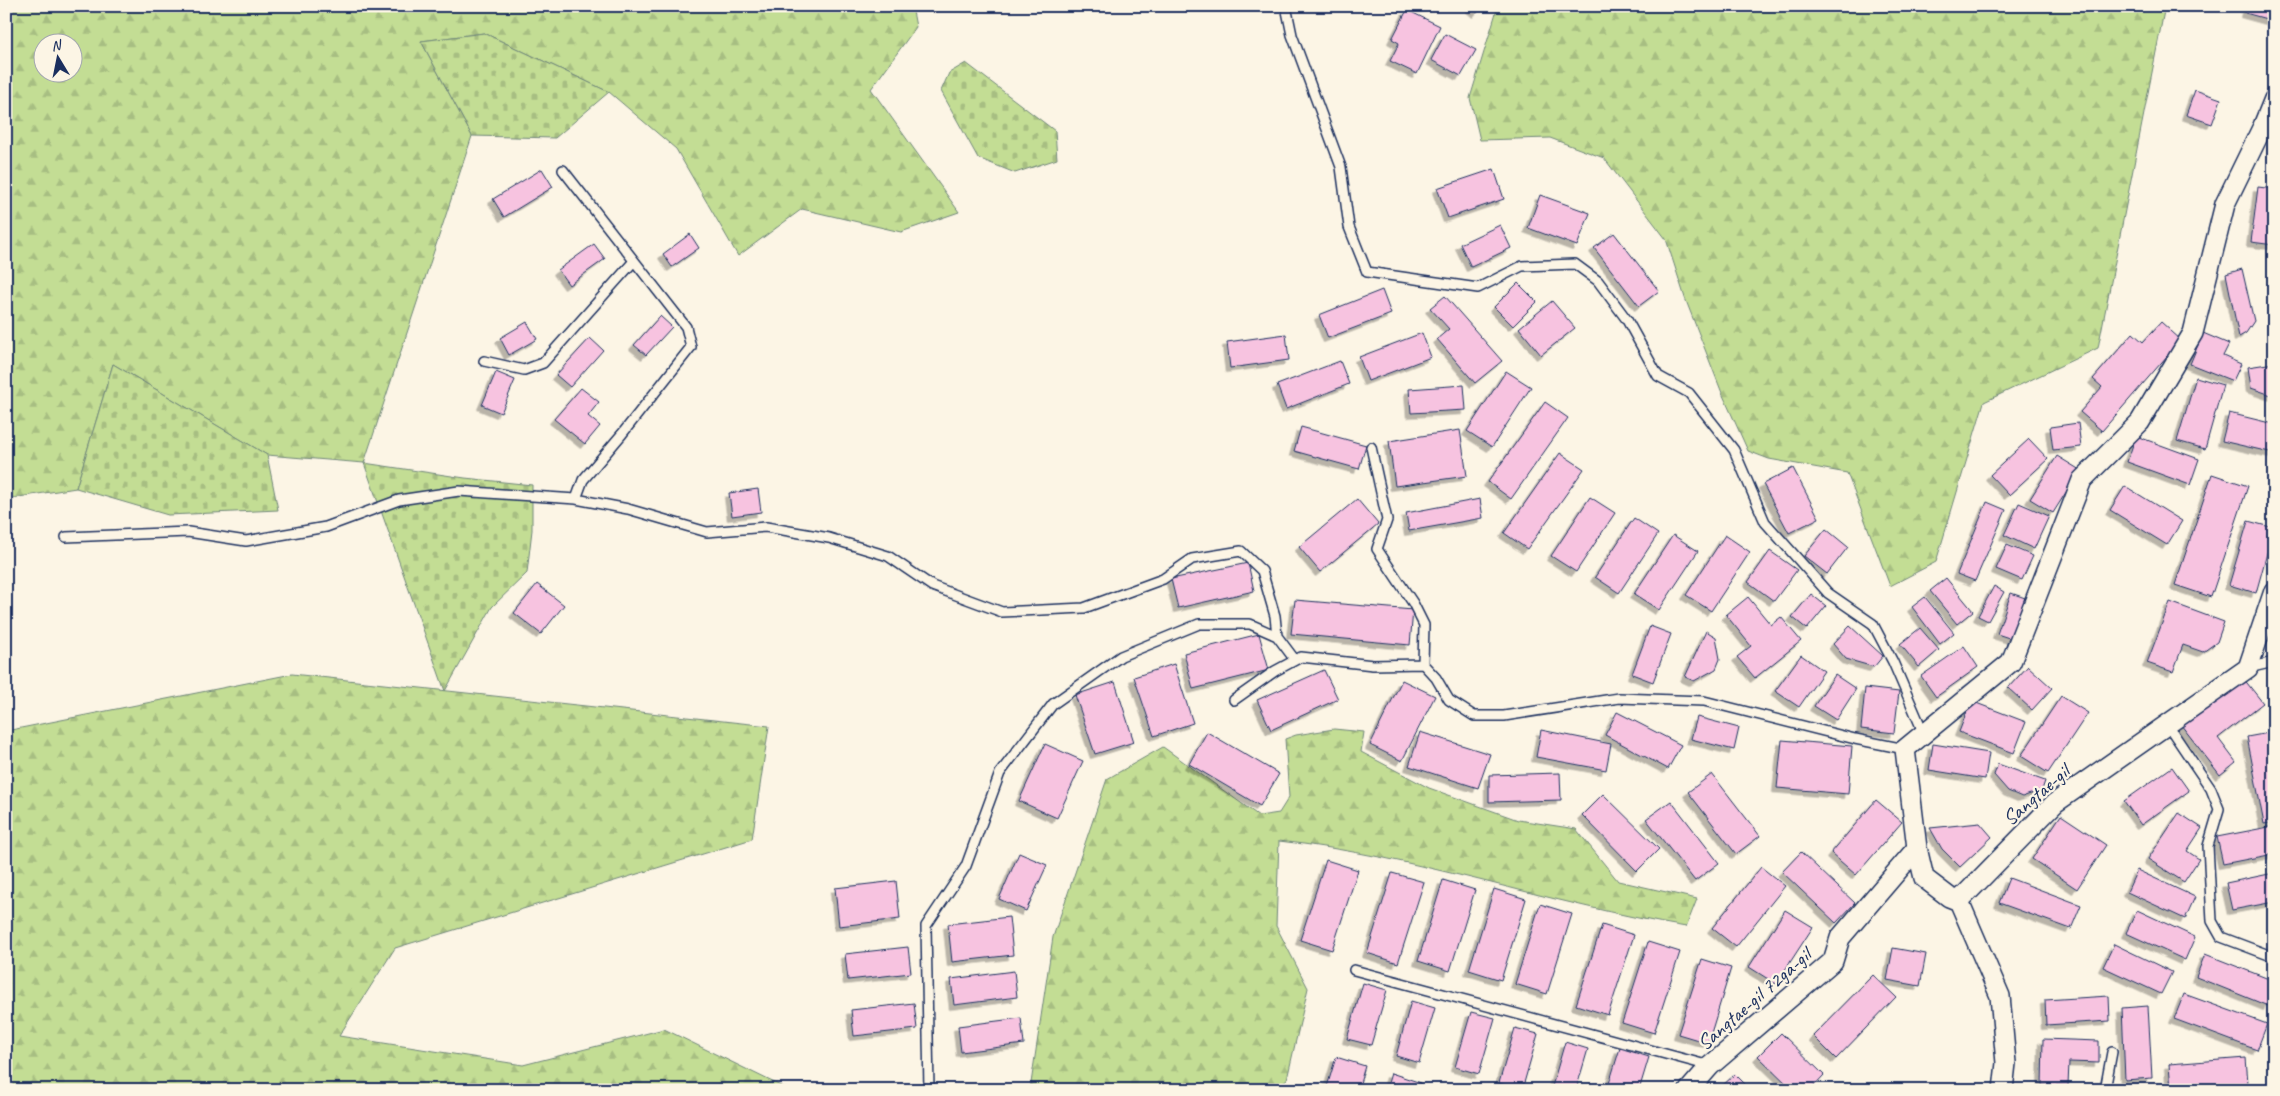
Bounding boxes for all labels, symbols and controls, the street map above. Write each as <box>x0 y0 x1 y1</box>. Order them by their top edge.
north arrow <box>32 32 82 82</box>
text: N <box>50 36 64 55</box>
street label: Sangtae-gil <box>1997 757 2077 831</box>
street label: Sangtae-gil 72ga-gil <box>1692 940 1819 1056</box>

